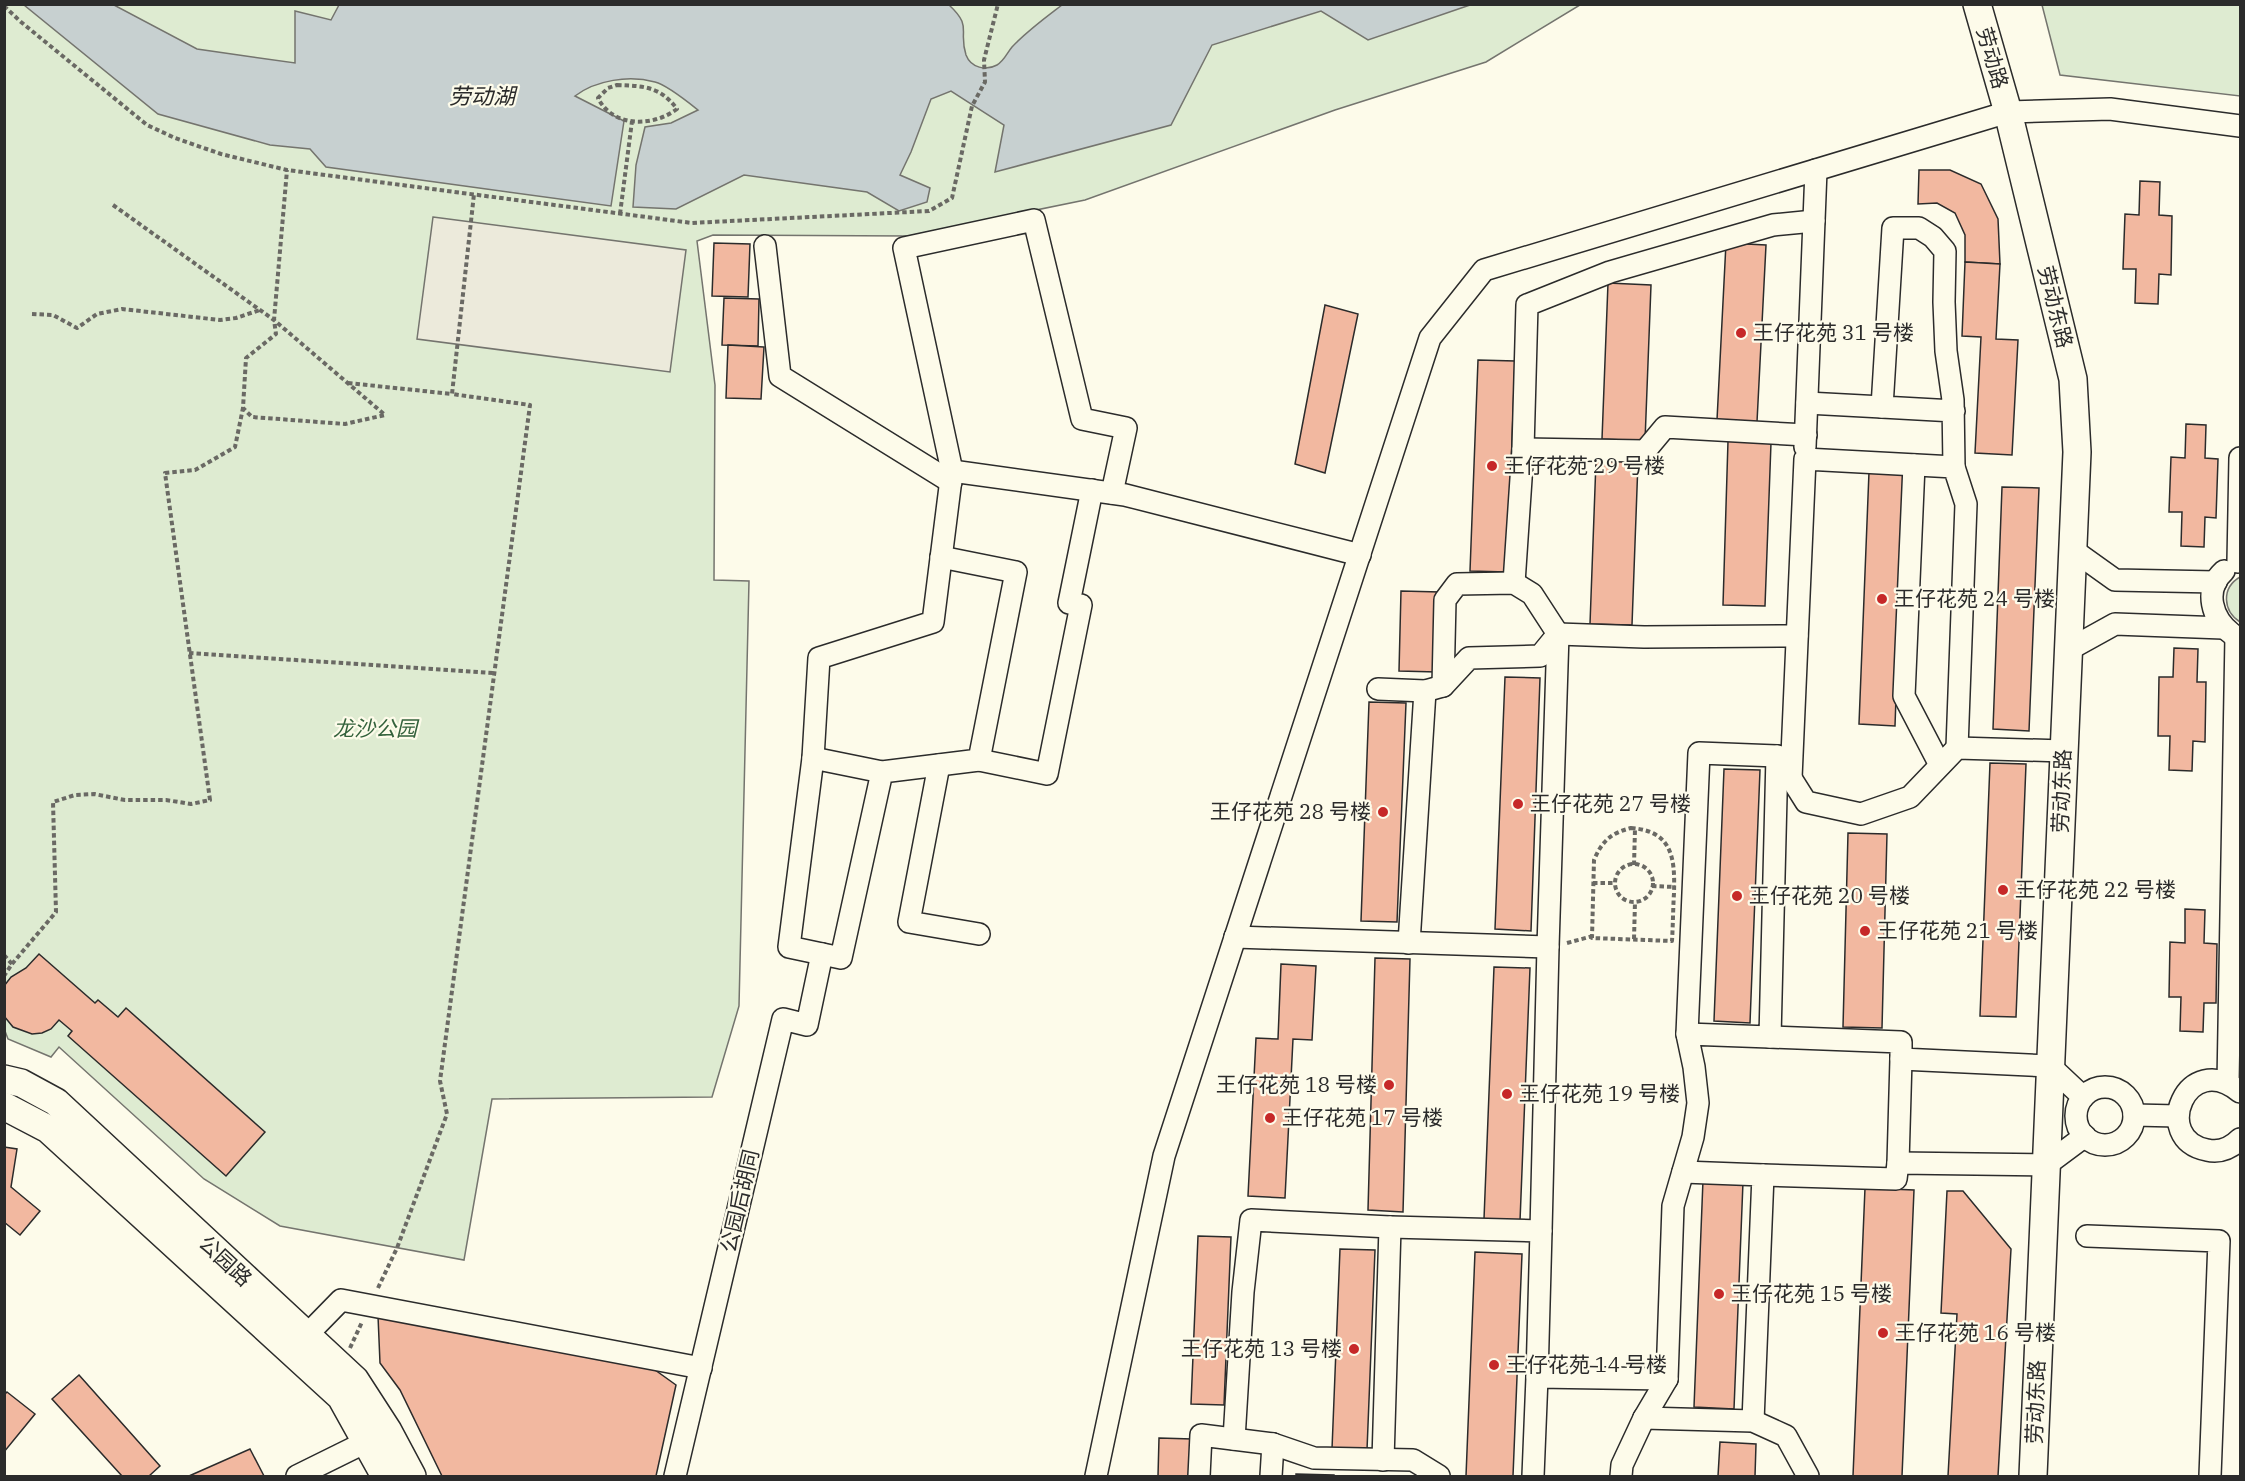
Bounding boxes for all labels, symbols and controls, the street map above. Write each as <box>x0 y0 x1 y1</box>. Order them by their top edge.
street label: 劳动路 <box>1971 24 2015 92</box>
water label: 劳动湖 <box>449 81 518 110</box>
street label: 劳动东路 <box>2032 263 2080 351</box>
place label: 王仔花苑 31 号楼 <box>1753 318 1914 346</box>
marker: 王仔花苑 31 号楼 <box>1734 326 1748 340</box>
place label: 王仔花苑 29 号楼 <box>1504 451 1665 479</box>
marker: 王仔花苑 29 号楼 <box>1485 459 1499 473</box>
place label: 王仔花苑 24 号楼 <box>1894 584 2055 612</box>
marker: 王仔花苑 24 号楼 <box>1875 592 1889 606</box>
park label: 龙沙公园 <box>333 714 420 742</box>
street label: 劳动东路 <box>2046 749 2076 833</box>
place label: 王仔花苑 27 号楼 <box>1530 789 1691 817</box>
place label: 王仔花苑 28 号楼 <box>1210 797 1371 825</box>
marker: 王仔花苑 27 号楼 <box>1511 797 1525 811</box>
marker: 王仔花苑 28 号楼 <box>1376 805 1390 819</box>
place label: 王仔花苑 22 号楼 <box>2015 875 2176 903</box>
place label: 王仔花苑 20 号楼 <box>1749 881 1910 909</box>
marker: 王仔花苑 22 号楼 <box>1996 883 2010 897</box>
marker: 王仔花苑 20 号楼 <box>1730 889 1744 903</box>
place label: 王仔花苑 21 号楼 <box>1877 916 2038 944</box>
marker: 王仔花苑 21 号楼 <box>1858 924 1872 938</box>
place label: 王仔花苑 18 号楼 <box>1216 1070 1377 1098</box>
marker: 王仔花苑 18 号楼 <box>1382 1078 1396 1092</box>
place label: 王仔花苑 19 号楼 <box>1519 1079 1680 1107</box>
marker: 王仔花苑 19 号楼 <box>1500 1087 1514 1101</box>
place label: 王仔花苑 17 号楼 <box>1282 1103 1443 1131</box>
marker: 王仔花苑 17 号楼 <box>1263 1111 1277 1125</box>
street label: 公园后胡同 <box>714 1146 764 1255</box>
street label: 公园路 <box>193 1229 258 1292</box>
place label: 王仔花苑 15 号楼 <box>1731 1279 1892 1307</box>
marker: 王仔花苑 15 号楼 <box>1712 1287 1726 1301</box>
place label: 王仔花苑 16 号楼 <box>1895 1318 2056 1346</box>
marker: 王仔花苑 16 号楼 <box>1876 1326 1890 1340</box>
place label: 王仔花苑 13 号楼 <box>1181 1334 1342 1362</box>
marker: 王仔花苑 13 号楼 <box>1347 1342 1361 1356</box>
place label: 王仔花苑 14 号楼 <box>1506 1350 1667 1378</box>
marker: 王仔花苑 14 号楼 <box>1487 1358 1501 1372</box>
street label: 劳动东路 <box>2020 1360 2050 1444</box>

